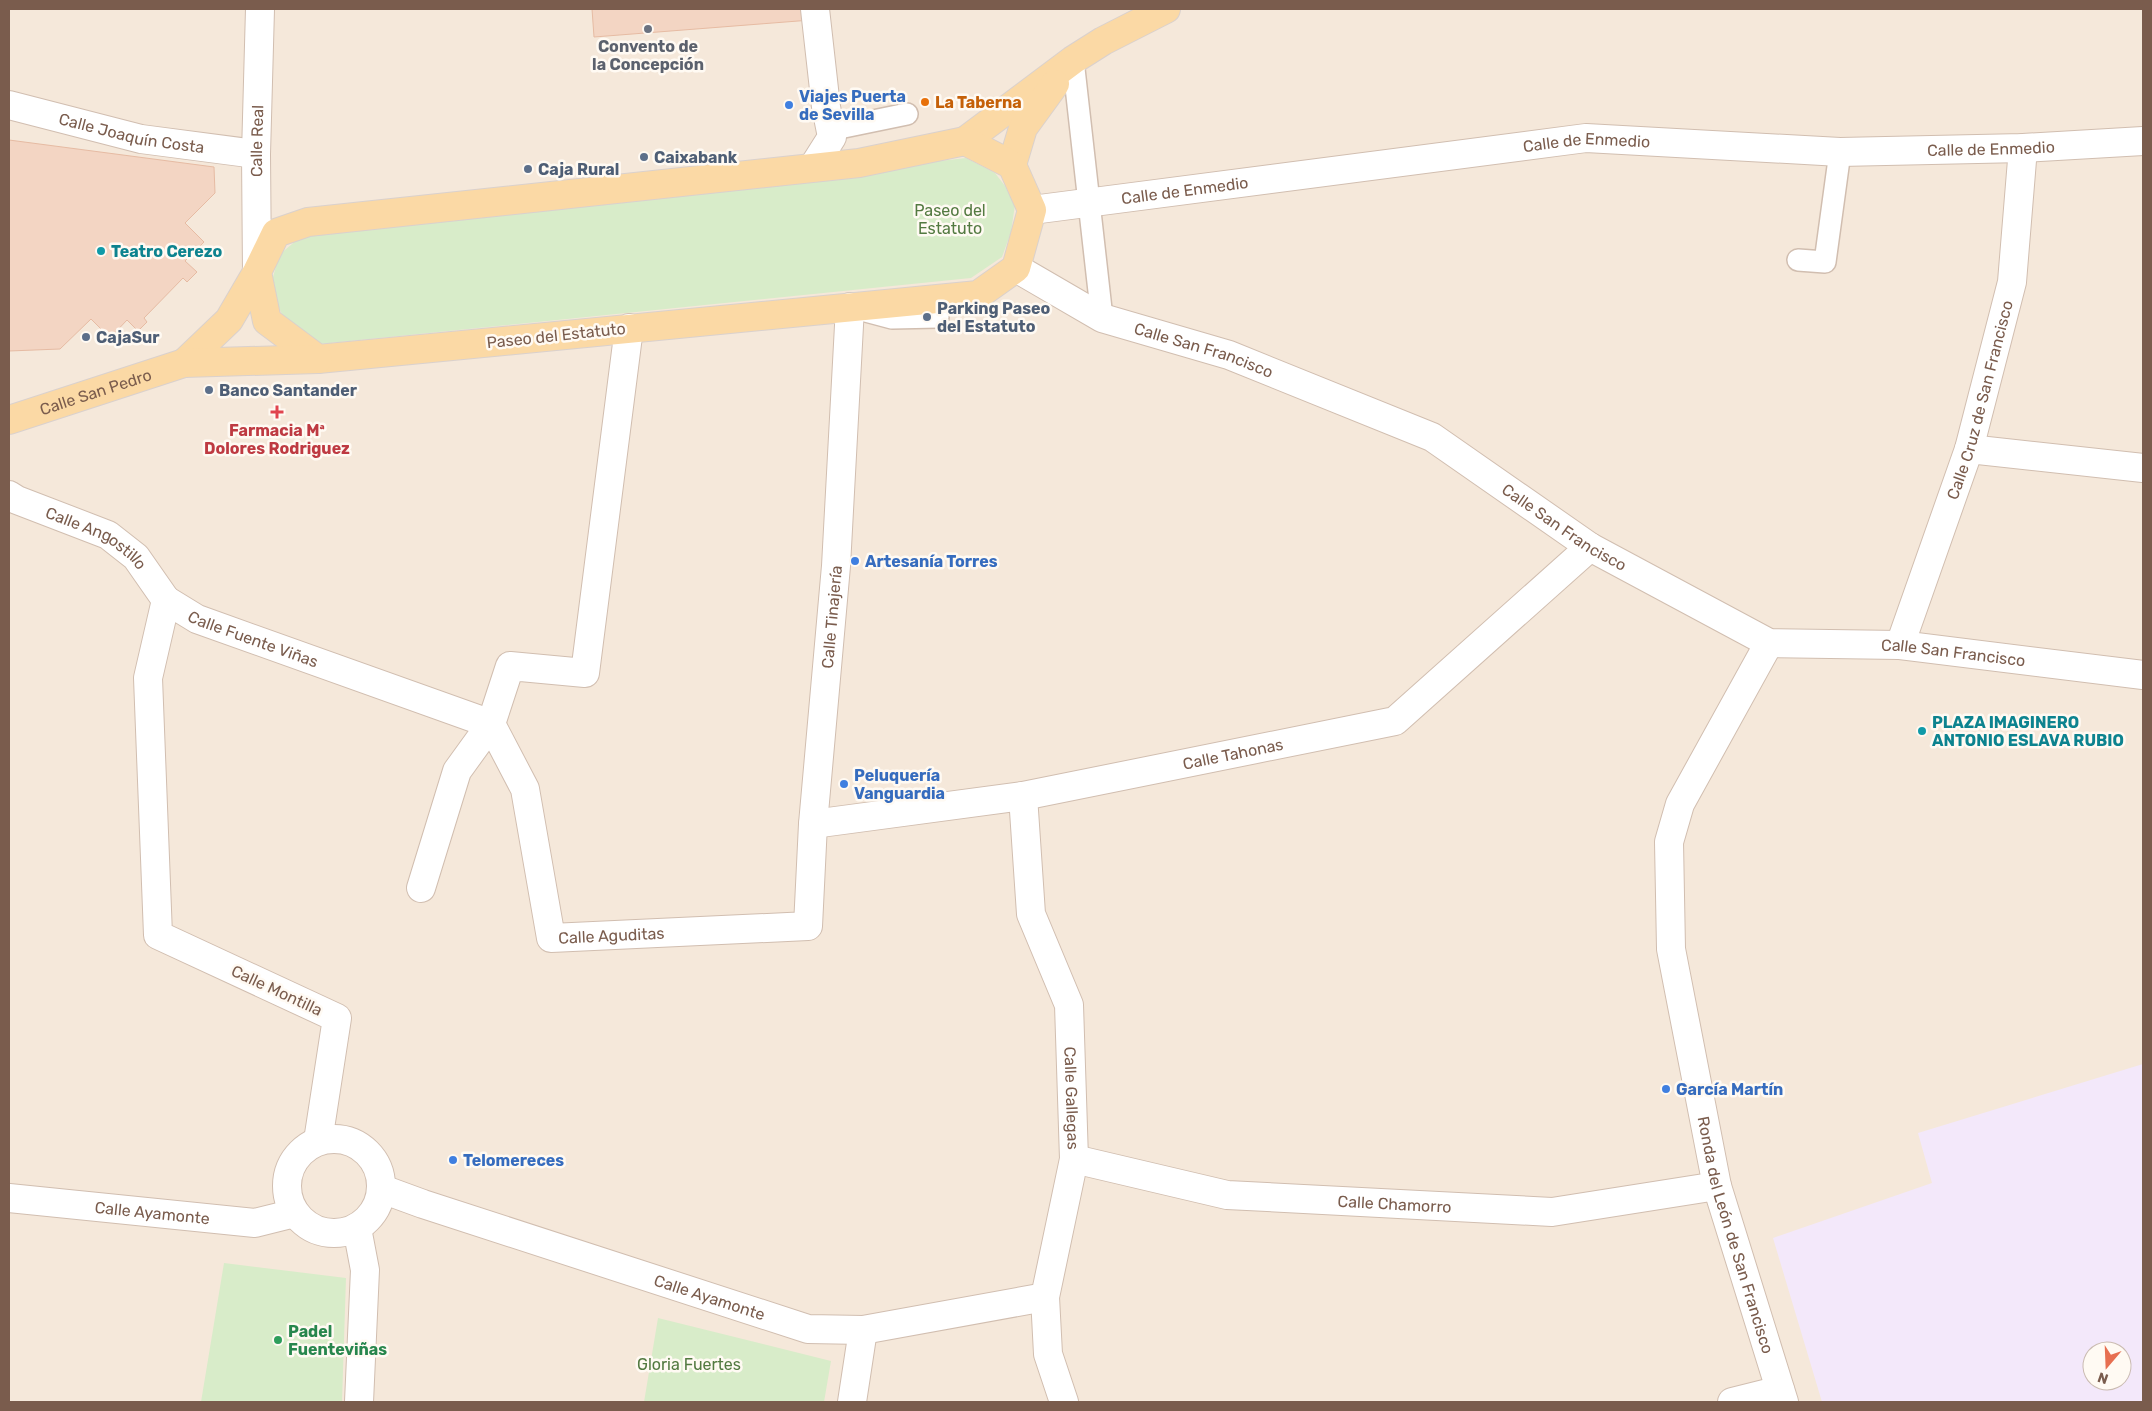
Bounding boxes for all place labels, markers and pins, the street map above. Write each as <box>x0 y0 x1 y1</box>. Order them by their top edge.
marker: Convento de la Concepción <box>642 23 654 35</box>
place label: Convento de la Concepción <box>592 37 704 74</box>
place label: Viajes Puerta de Sevilla <box>799 87 906 124</box>
place label: La Taberna <box>935 93 1022 112</box>
marker: La Taberna <box>919 96 931 108</box>
marker: Viajes Puerta de Sevilla <box>783 99 795 111</box>
place label: Caixabank <box>654 148 738 167</box>
marker: Caixabank <box>638 151 650 163</box>
place label: Caja Rural <box>538 160 619 179</box>
marker: Caja Rural <box>522 163 534 175</box>
place label: Teatro Cerezo <box>111 242 223 261</box>
marker: Teatro Cerezo <box>95 245 107 257</box>
place label: Parking Paseo del Estatuto <box>937 299 1051 336</box>
marker: Parking Paseo del Estatuto <box>921 311 933 323</box>
place label: CajaSur <box>96 328 160 347</box>
marker: CajaSur <box>80 331 92 343</box>
place label: Banco Santander <box>219 381 358 400</box>
marker: Banco Santander <box>203 384 215 396</box>
marker: Farmacia Mª Dolores Rodriguez <box>271 406 283 418</box>
place label: Farmacia Mª Dolores Rodriguez <box>204 421 350 458</box>
place label: Artesanía Torres <box>865 552 998 571</box>
marker: Artesanía Torres <box>849 555 861 567</box>
place label: PLAZA IMAGINERO ANTONIO ESLAVA RUBIO <box>1932 713 2124 750</box>
marker: PLAZA IMAGINERO ANTONIO ESLAVA RUBIO <box>1916 725 1928 737</box>
place label: Peluquería Vanguardia <box>854 766 945 803</box>
marker: Peluquería Vanguardia <box>838 778 850 790</box>
place label: García Martín <box>1676 1080 1783 1099</box>
marker: García Martín <box>1660 1083 1672 1095</box>
place label: Telomereces <box>463 1151 564 1170</box>
marker: Telomereces <box>447 1154 459 1166</box>
place label: Padel Fuenteviñas <box>288 1322 387 1359</box>
marker: Padel Fuenteviñas <box>272 1334 284 1346</box>

